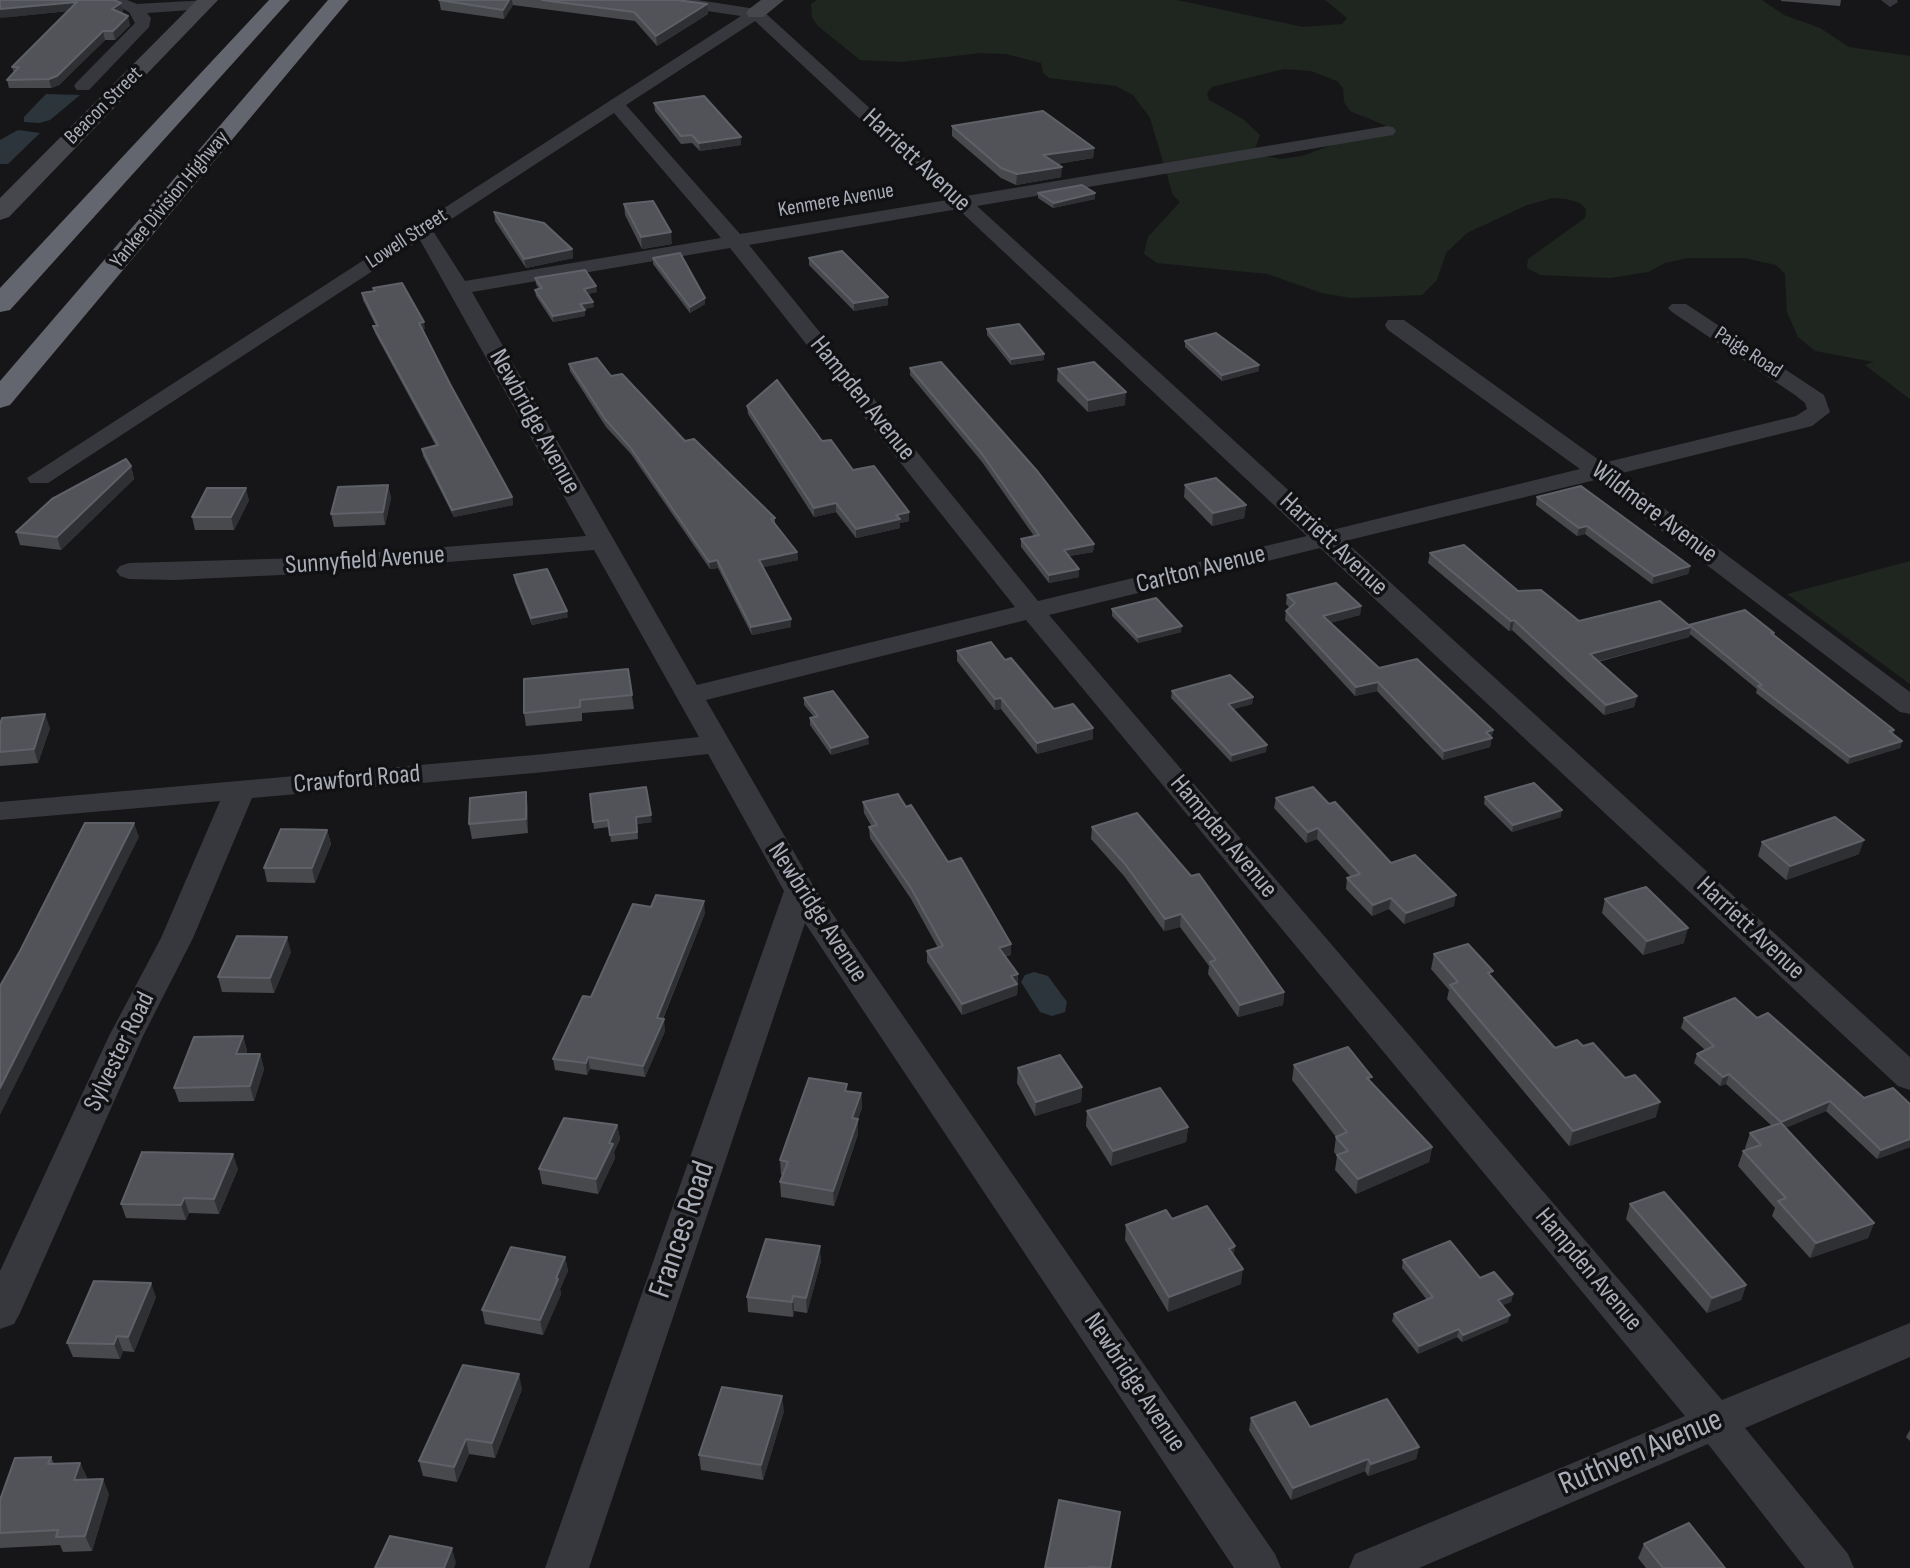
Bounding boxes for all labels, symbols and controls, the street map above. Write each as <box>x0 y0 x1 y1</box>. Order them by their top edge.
street label: Beacon Street <box>60 62 148 150</box>
street label: Harriett Avenue <box>855 103 977 219</box>
street label: Yankee Division Highway <box>105 126 235 274</box>
street label: Kenmere Avenue <box>776 178 896 224</box>
street label: Lowell Street <box>362 203 452 275</box>
street label: Paige Road <box>1709 322 1787 384</box>
street label: Hampden Avenue <box>802 331 922 467</box>
street label: Newbridge Avenue <box>481 344 587 500</box>
street label: Wildmere Avenue <box>1585 455 1723 571</box>
street label: Harriett Avenue <box>1272 487 1394 603</box>
street label: Carlton Avenue <box>1133 539 1269 601</box>
street label: Sunnyfield Avenue <box>284 540 446 582</box>
street label: Crawford Road <box>292 759 422 801</box>
street label: Hampden Avenue <box>1163 769 1283 905</box>
street label: Newbridge Avenue <box>760 837 874 989</box>
street label: Harriett Avenue <box>1689 871 1811 987</box>
street label: Sylvester Road <box>78 987 162 1117</box>
street label: Frances Road <box>642 1157 724 1303</box>
street label: Hampden Avenue <box>1528 1202 1648 1338</box>
street label: Newbridge Avenue <box>1076 1308 1192 1458</box>
street label: Ruthven Avenue <box>1554 1401 1728 1505</box>

